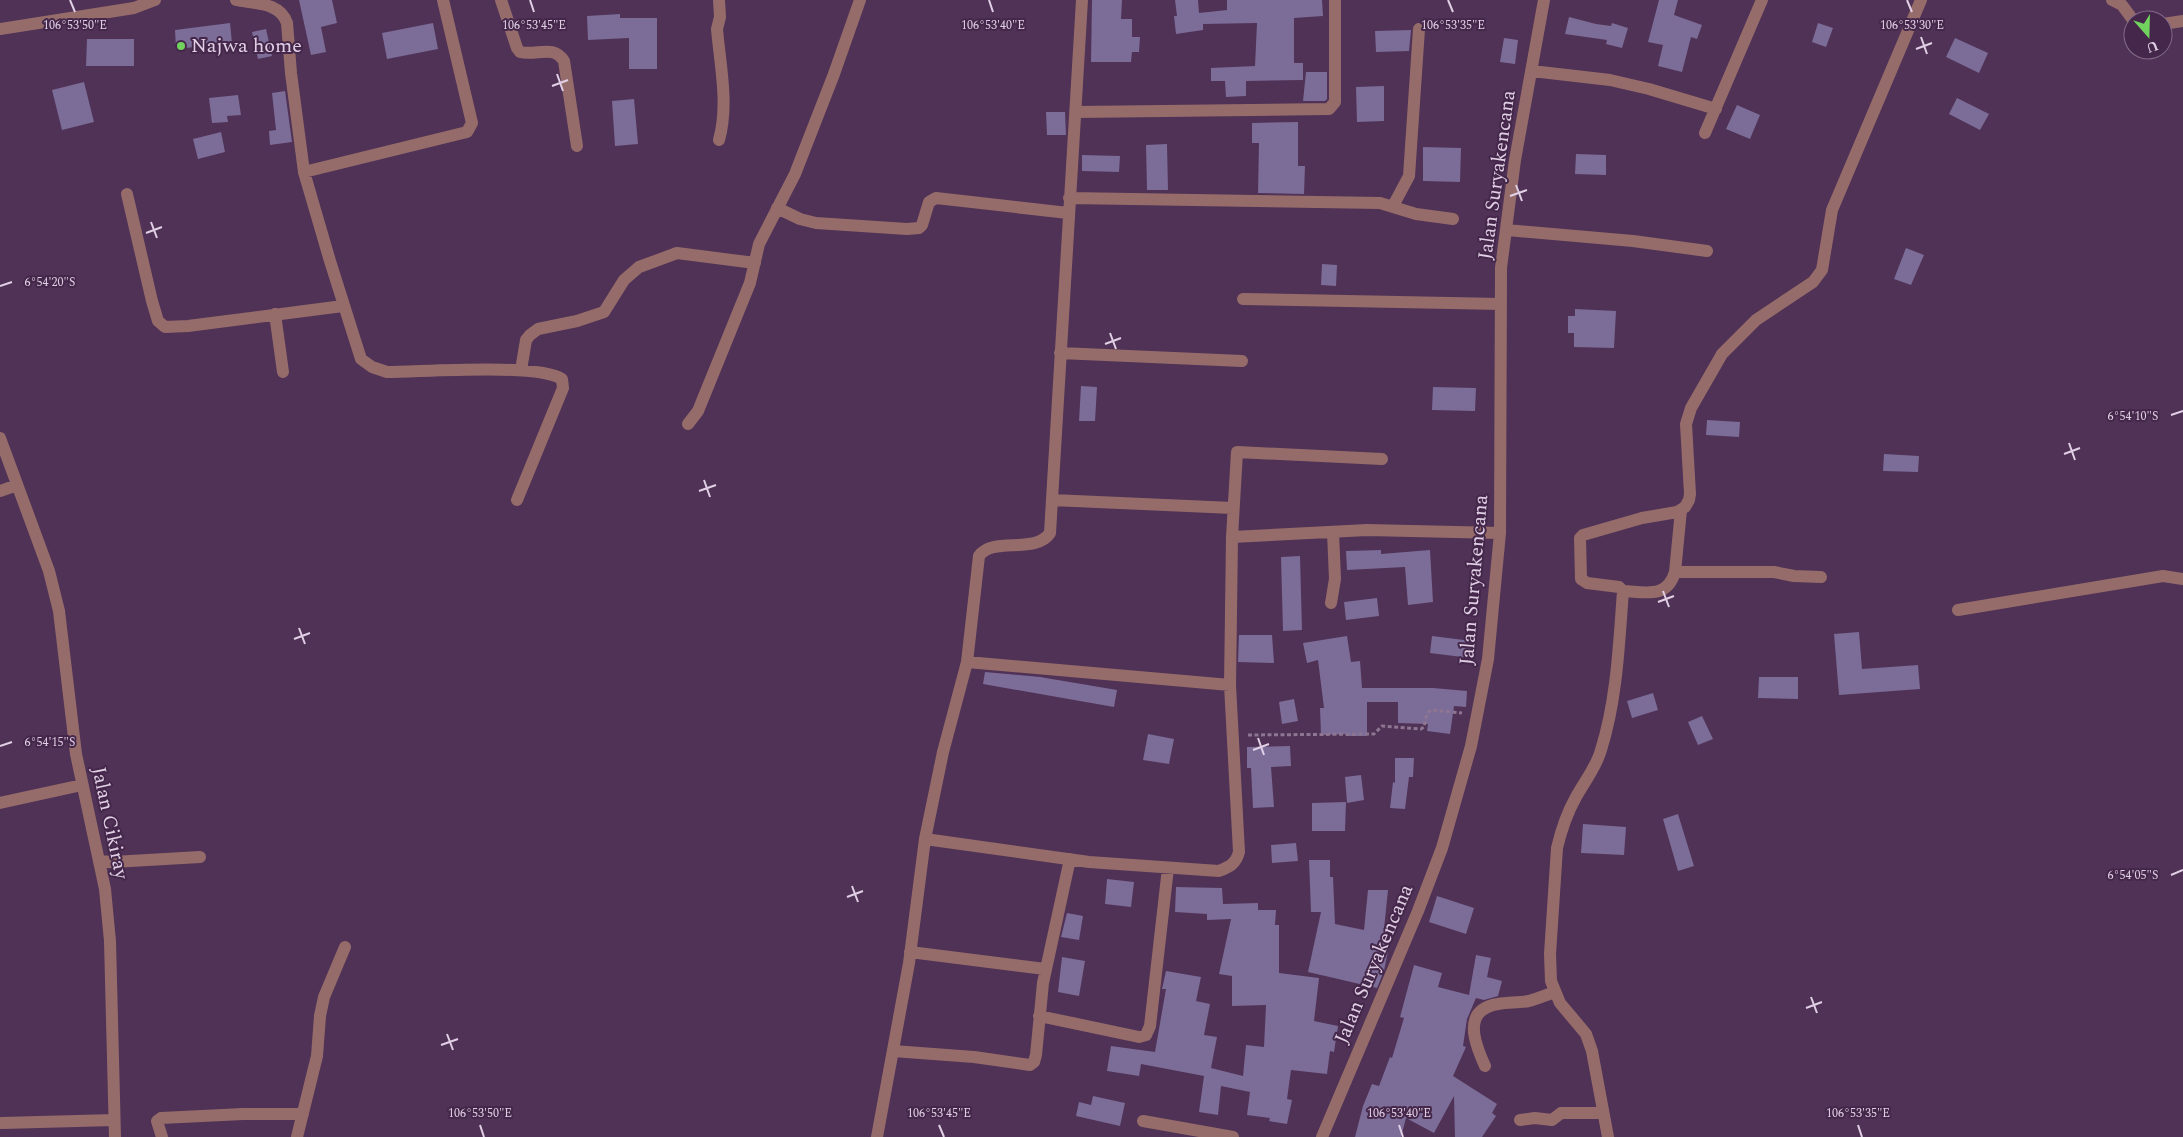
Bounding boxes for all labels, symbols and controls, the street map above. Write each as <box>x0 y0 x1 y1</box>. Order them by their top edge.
north arrow <box>2123 10 2173 60</box>
text: 106°53'50"E <box>43 16 107 35</box>
text: 106°53'45"E <box>502 16 566 35</box>
text: 106°53'40"E <box>961 16 1025 35</box>
text: 106°53'35"E <box>1421 16 1485 35</box>
text: 106°53'30"E <box>1880 16 1944 35</box>
place label: Najwa home <box>191 31 302 61</box>
text: U <box>2143 35 2161 59</box>
marker: Najwa home <box>175 40 187 52</box>
street label: Jalan Suryakencana <box>1470 88 1524 262</box>
text: 6°54'20"S <box>25 273 75 292</box>
text: 6°54'10"S <box>2108 407 2158 426</box>
street label: Jalan Suryakencana <box>1452 493 1496 666</box>
text: 6°54'15"S <box>25 733 75 752</box>
street label: Jalan Cikiray <box>83 764 137 883</box>
text: 6°54'05"S <box>2108 866 2158 885</box>
street label: Jalan Suryakencana <box>1327 879 1421 1049</box>
text: 106°53'50"E <box>448 1104 512 1123</box>
text: 106°53'45"E <box>907 1104 971 1123</box>
text: 106°53'40"E <box>1367 1104 1431 1123</box>
text: 106°53'35"E <box>1826 1104 1890 1123</box>

